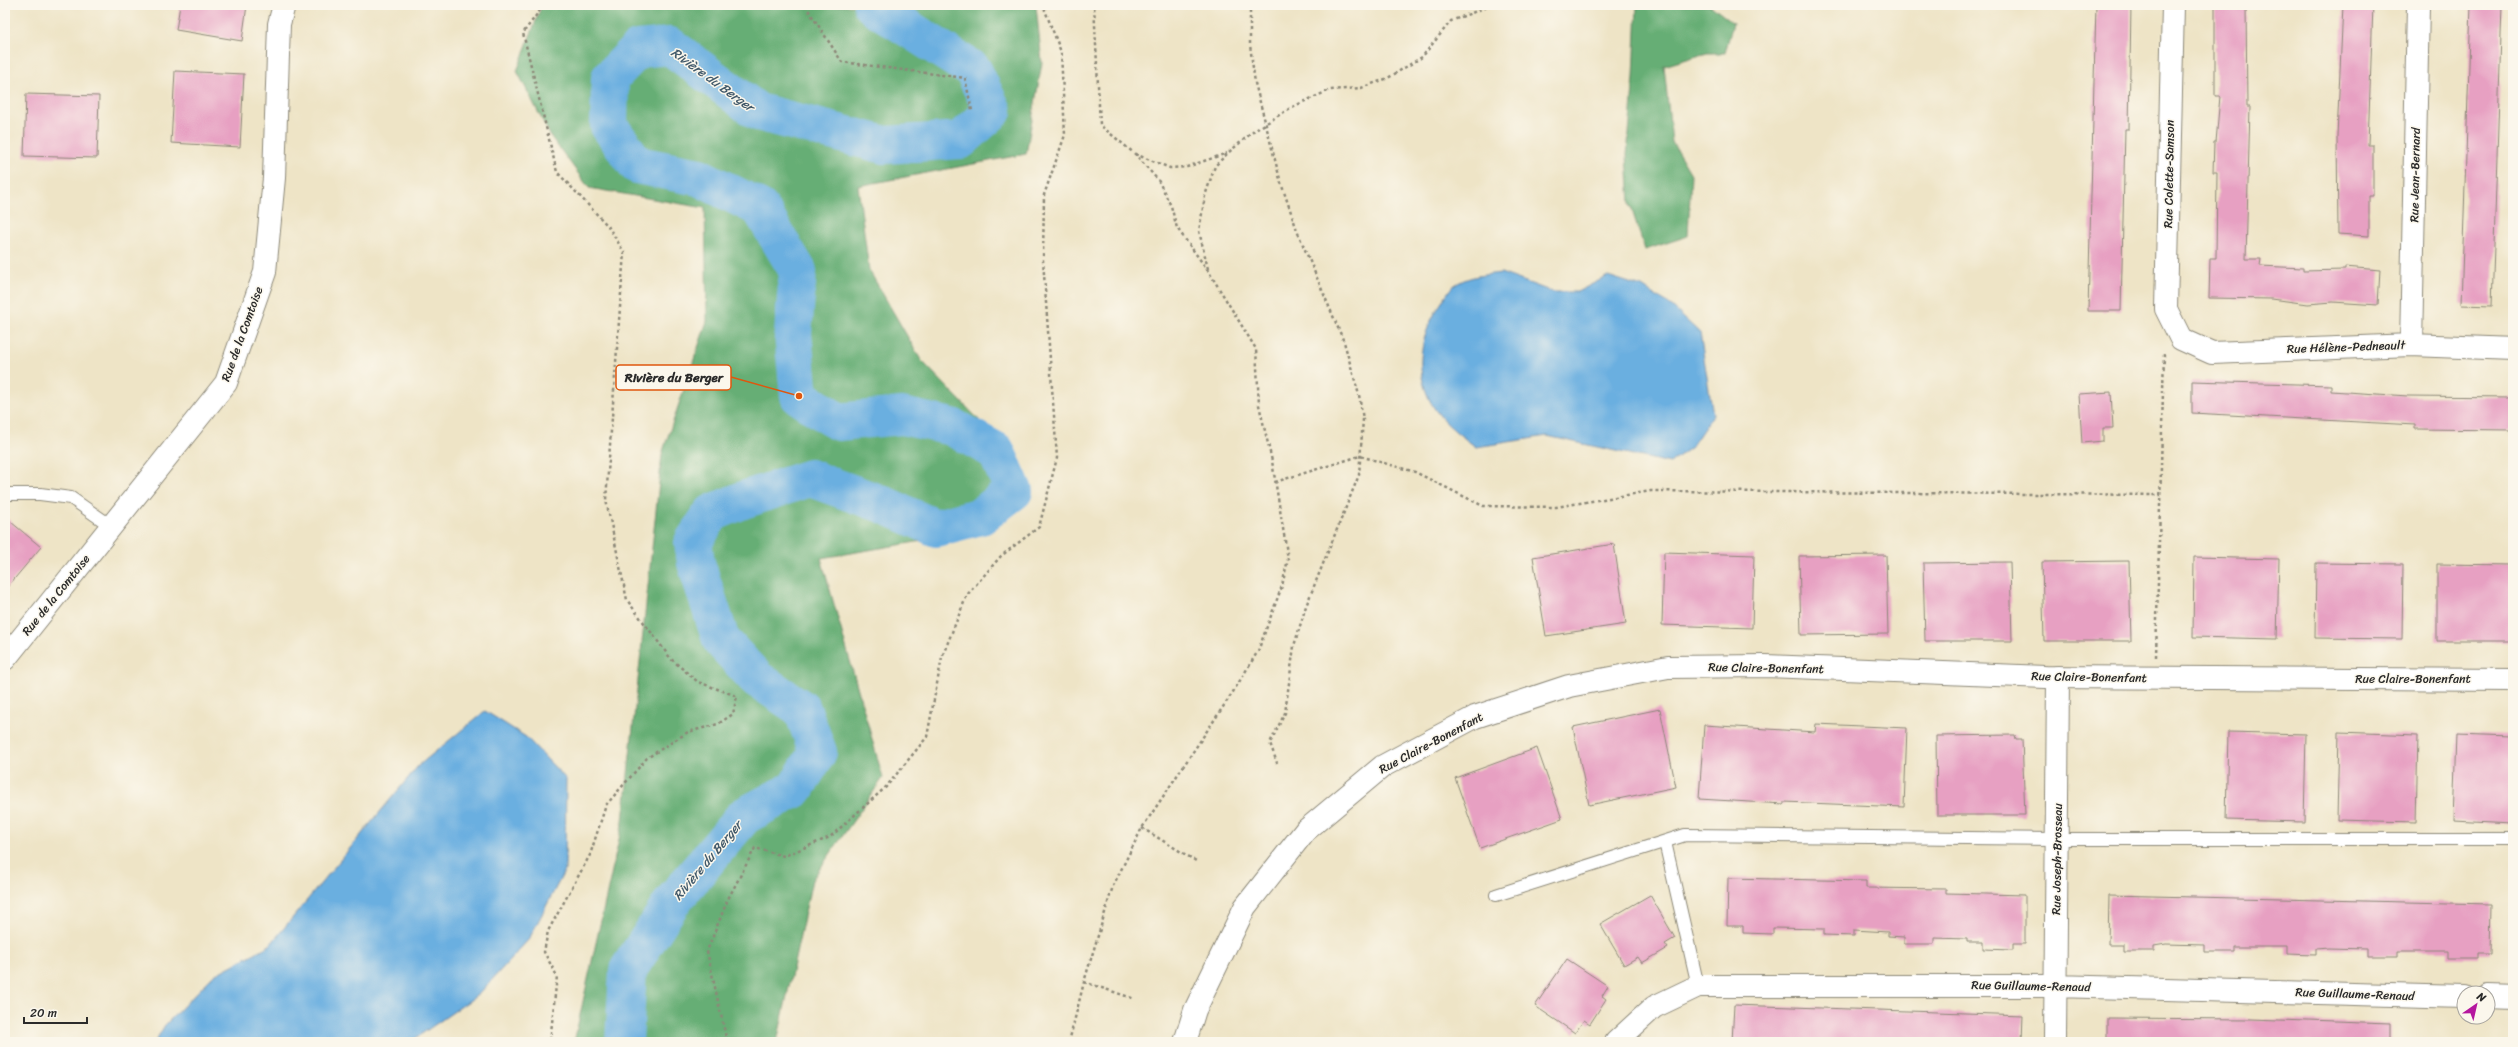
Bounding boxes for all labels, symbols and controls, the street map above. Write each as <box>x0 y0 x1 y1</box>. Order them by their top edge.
water label: Rivière du Berger <box>666 41 761 119</box>
street label: Rue Colette-Samson <box>2157 119 2181 228</box>
street label: Rue Jean-Bernard <box>2403 127 2427 223</box>
street label: Rue de la Comtoise <box>215 283 269 385</box>
street label: Rue Hélène-Pedneault <box>2287 334 2407 360</box>
callout: Rivière du Berger <box>616 365 731 390</box>
text: Rivière du Berger <box>624 366 725 389</box>
street label: Rue de la Comtoise <box>16 549 96 641</box>
street label: Rue Claire-Bonenfant <box>1708 656 1824 680</box>
street label: Rue Claire-Bonenfant <box>2031 665 2147 689</box>
street label: Rue Claire-Bonenfant <box>2355 668 2471 690</box>
street label: Rue Claire-Bonenfant <box>1375 706 1487 780</box>
street label: Rue Joseph-Brosseau <box>2045 802 2069 915</box>
water label: Rivière du Berger <box>667 813 750 905</box>
street label: Rue Guillaume-Renaud <box>1971 974 2091 998</box>
street label: Rue Guillaume-Renaud <box>2295 981 2416 1007</box>
north arrow <box>2456 985 2496 1025</box>
text: N <box>2472 987 2490 1007</box>
scale bar <box>24 999 87 1025</box>
text: 20 m <box>30 1002 57 1024</box>

